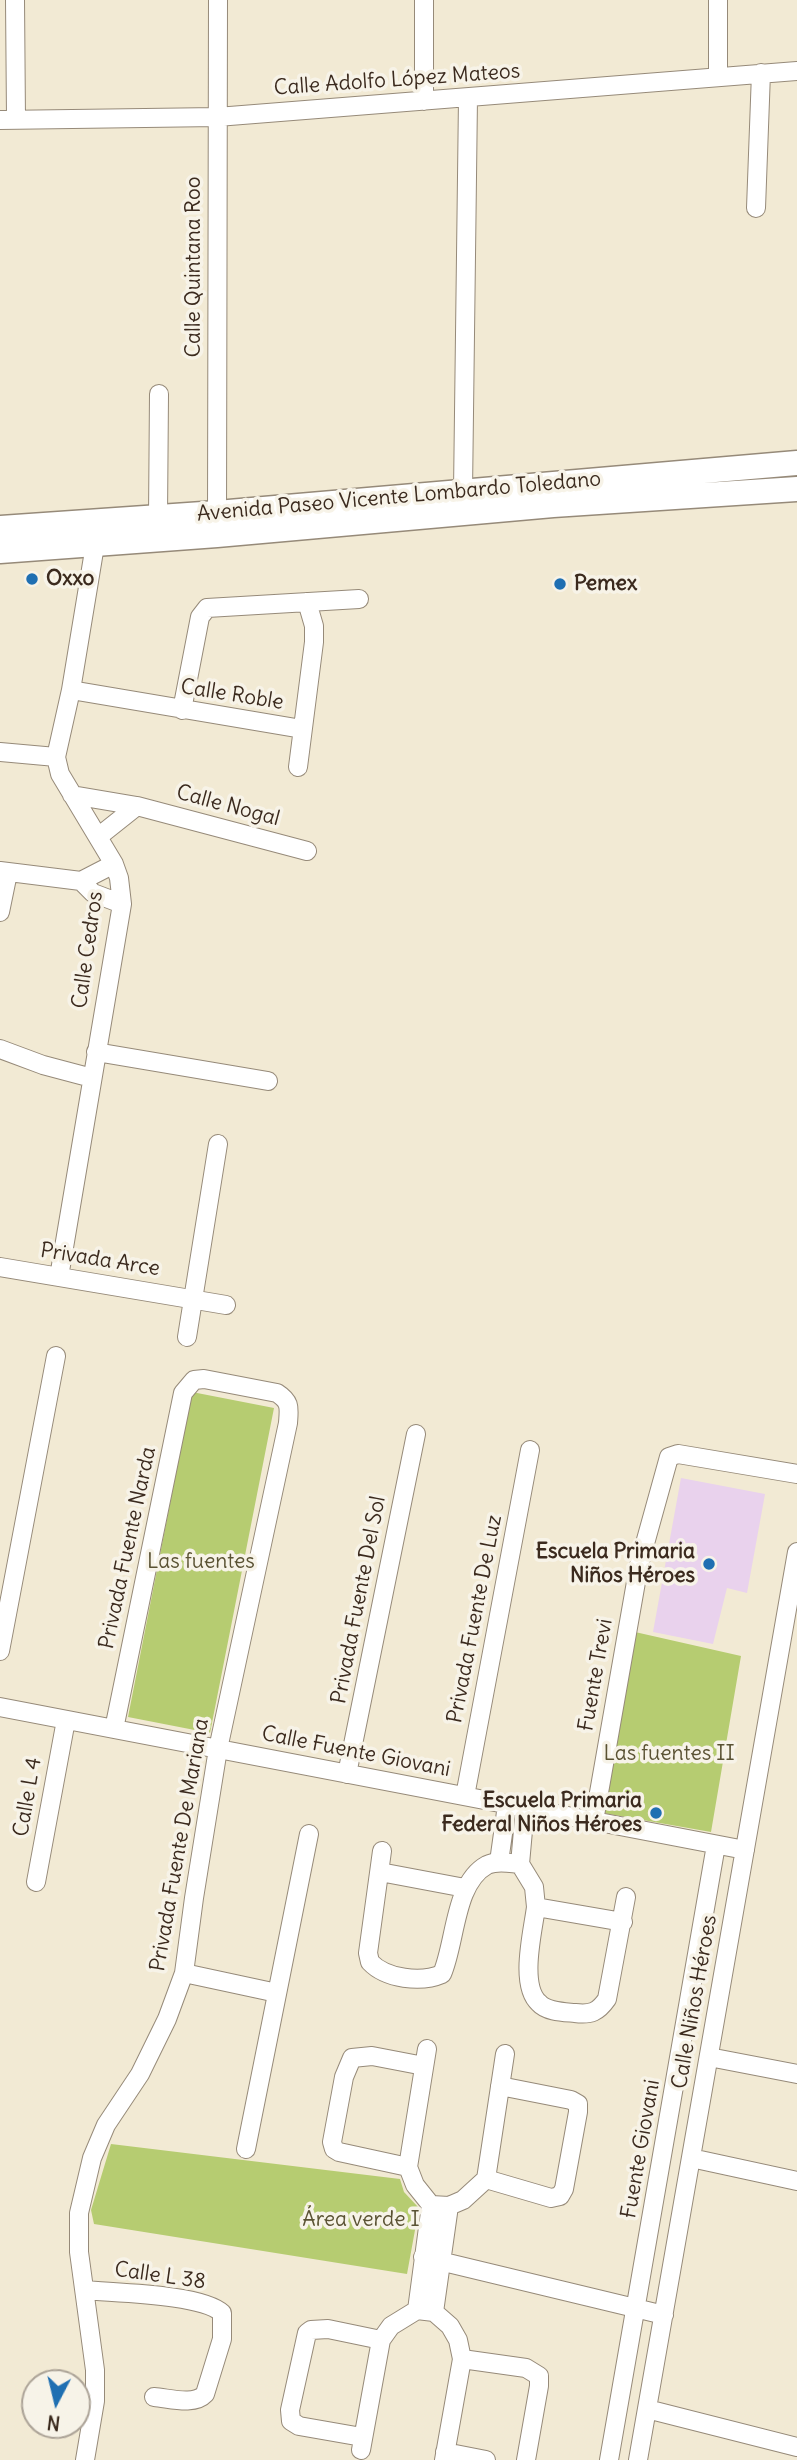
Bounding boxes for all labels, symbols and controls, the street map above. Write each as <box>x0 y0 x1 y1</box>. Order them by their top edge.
street label: Calle Adolfo López Mateos <box>273 59 521 101</box>
street label: Calle Quintana Roo <box>181 176 207 358</box>
street label: Avenida Paseo Vicente Lombardo Toledano <box>196 467 602 527</box>
place label: Oxxo <box>46 566 94 592</box>
marker: Oxxo <box>24 571 40 587</box>
place label: Pemex <box>574 571 637 597</box>
marker: Pemex <box>552 576 568 592</box>
street label: Calle Roble <box>179 674 285 716</box>
street label: Calle Nogal <box>174 780 282 832</box>
street label: Calle Cedros <box>67 890 109 1010</box>
street label: Privada Arce <box>38 1238 162 1282</box>
street label: Privada Fuente Narda <box>94 1445 162 1651</box>
street label: Privada Fuente Del Sol <box>326 1494 392 1706</box>
street label: Privada Fuente De Luz <box>442 1513 508 1725</box>
place label: Escuela Primaria Niños Héroes <box>536 1539 695 1589</box>
park label: Las fuentes <box>147 1549 255 1575</box>
marker: Escuela Primaria Niños Héroes <box>701 1556 717 1572</box>
street label: Fuente Trevi <box>574 1617 618 1733</box>
street label: Privada Fuente De Mariana <box>145 1717 215 1973</box>
street label: Calle Fuente Giovani <box>260 1721 452 1783</box>
park label: Las fuentes II <box>603 1741 735 1767</box>
street label: Calle L 4 <box>9 1755 47 1839</box>
place label: Escuela Primaria Federal Niños Héroes <box>441 1788 642 1838</box>
marker: Escuela Primaria Federal Niños Héroes <box>648 1805 664 1821</box>
street label: Calle Niños Héroes <box>667 1913 723 2091</box>
street label: Fuente Giovani <box>616 2078 666 2220</box>
park label: Área verde I <box>302 2207 420 2233</box>
street label: Calle L 38 <box>113 2257 207 2295</box>
north arrow <box>21 2369 91 2439</box>
text: N <box>46 2410 62 2436</box>

